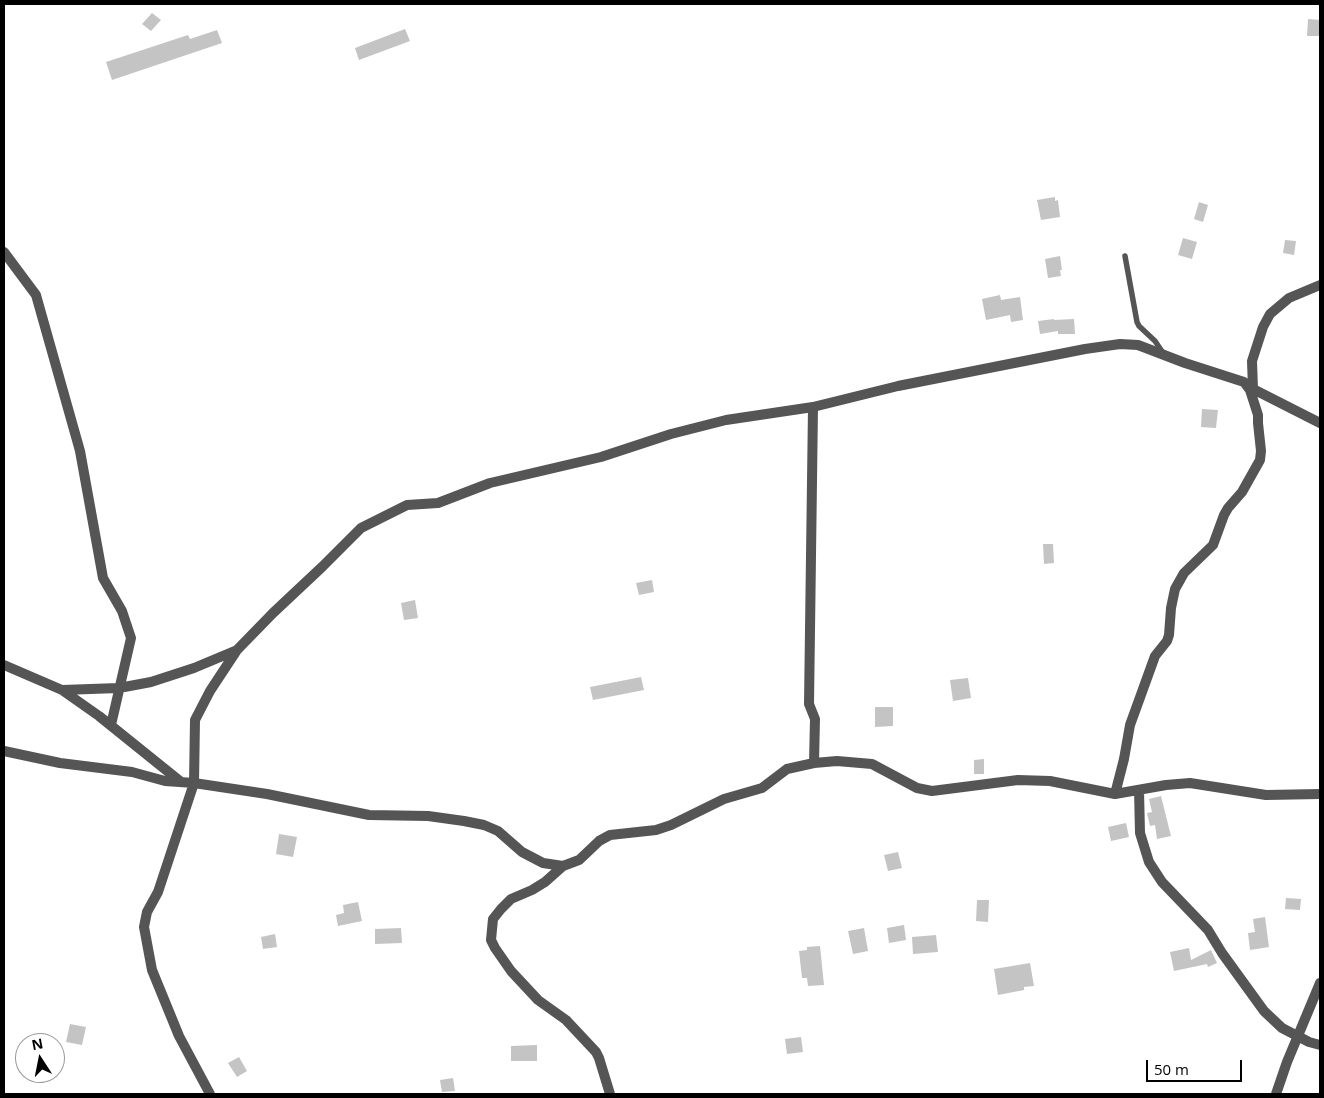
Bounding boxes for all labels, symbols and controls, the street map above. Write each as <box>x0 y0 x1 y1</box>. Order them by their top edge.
north arrow <box>15 1033 65 1083</box>
text: N <box>30 1033 45 1054</box>
scale bar <box>1149 1050 1245 1082</box>
text: 50 m <box>1154 1059 1189 1079</box>

